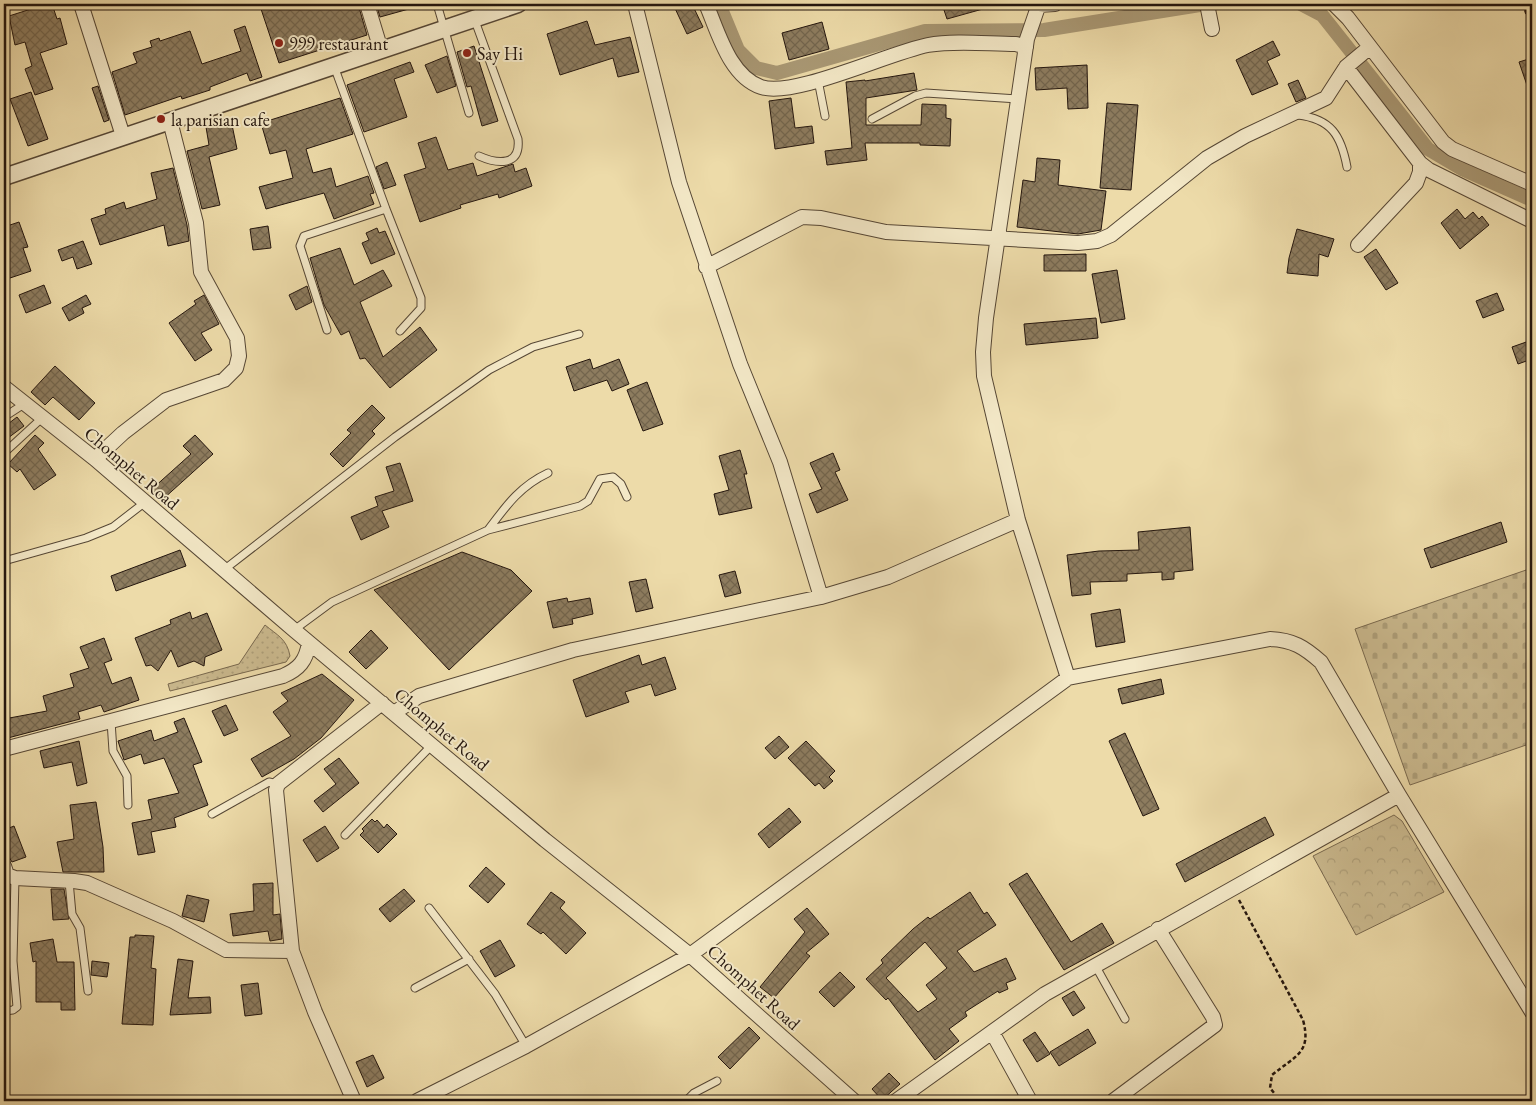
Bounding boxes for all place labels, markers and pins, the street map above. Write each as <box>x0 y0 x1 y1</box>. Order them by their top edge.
place label: 999 restaurant <box>289 32 388 55</box>
marker: 999 restaurant <box>273 37 285 49</box>
place label: Say Hi <box>477 42 523 65</box>
marker: Say Hi <box>461 47 473 59</box>
place label: la parisian cafe <box>171 108 270 131</box>
marker: la parisian cafe <box>155 113 167 125</box>

